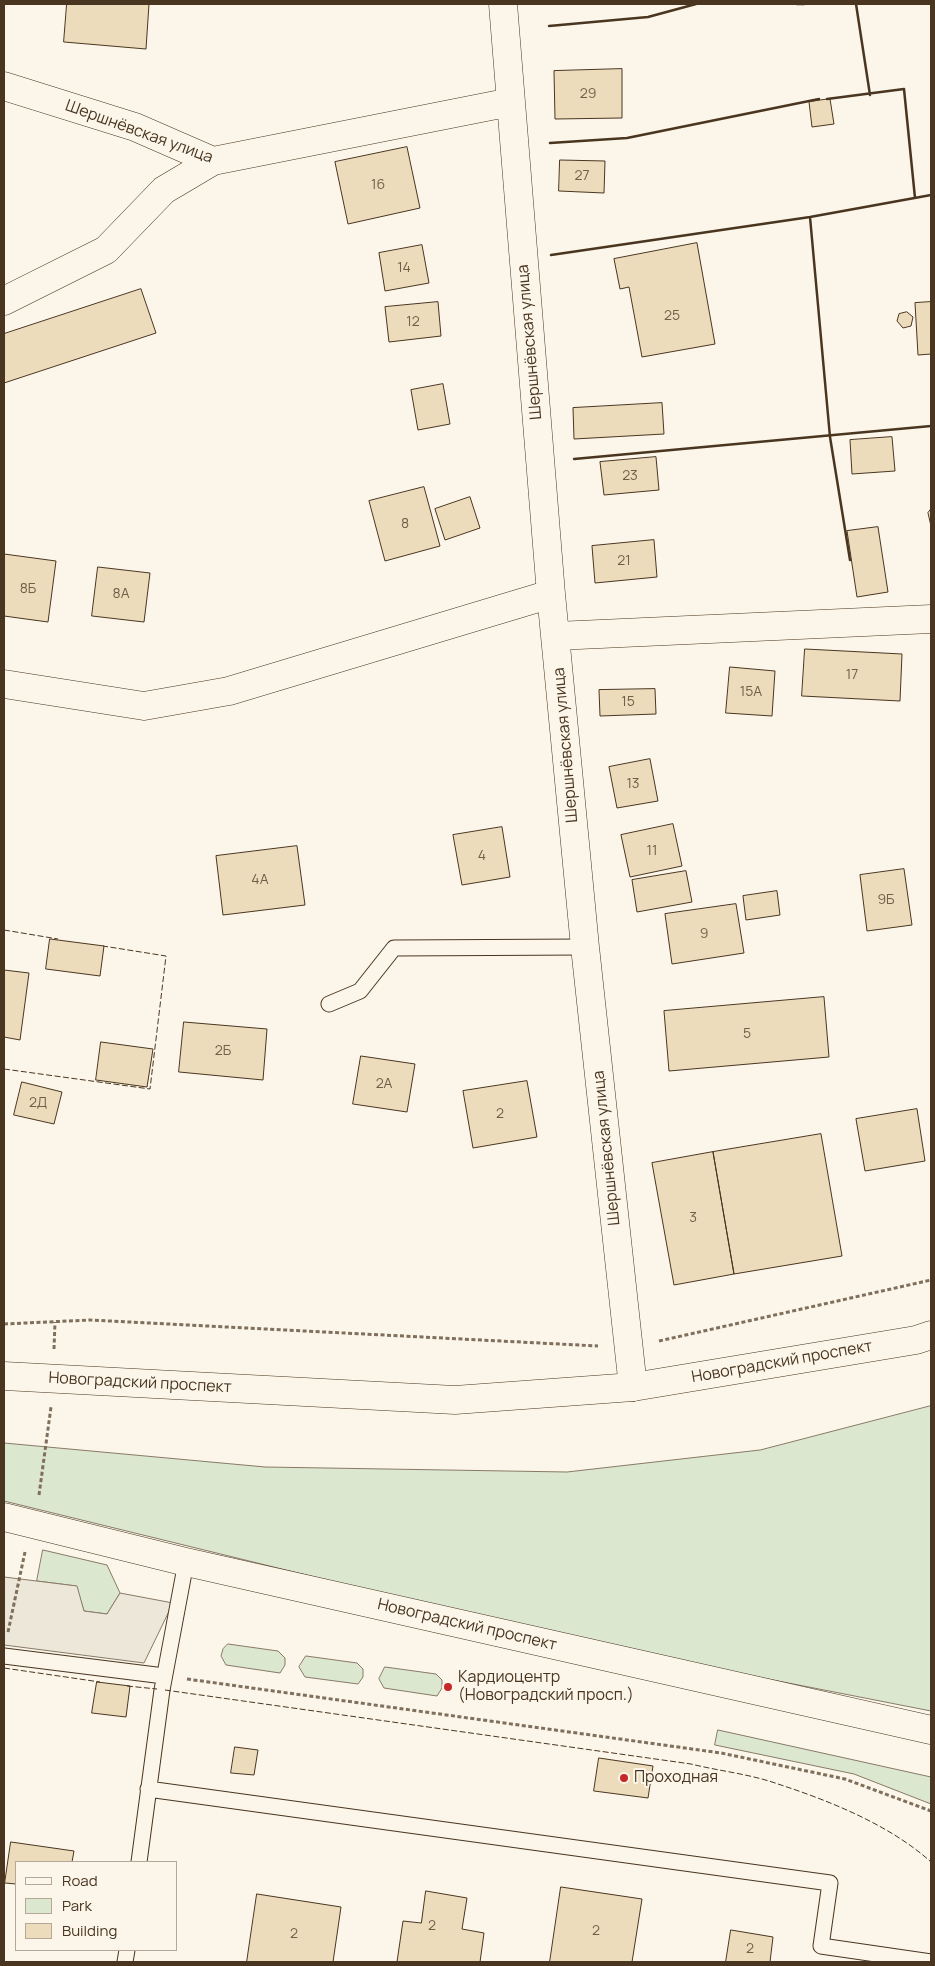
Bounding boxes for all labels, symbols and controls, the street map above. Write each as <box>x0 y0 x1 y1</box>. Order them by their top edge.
house number: 29 <box>580 86 596 102</box>
street label: Шершнёвская улица <box>63 96 215 168</box>
house number: 27 <box>574 168 590 184</box>
house number: 16 <box>371 177 385 193</box>
house number: 14 <box>397 260 411 276</box>
street label: Шершнёвская улица <box>514 264 546 420</box>
house number: 25 <box>664 308 680 324</box>
house number: 12 <box>406 314 420 330</box>
house number: 23 <box>622 468 638 484</box>
house number: 8 <box>401 516 409 532</box>
house number: 21 <box>617 553 631 569</box>
house number: 8Б <box>20 581 36 597</box>
house number: 8А <box>113 586 129 602</box>
street label: Шершнёвская улица <box>550 667 582 823</box>
house number: 17 <box>846 667 858 683</box>
house number: 15А <box>740 684 762 700</box>
house number: 15 <box>621 694 635 710</box>
house number: 13 <box>626 776 640 792</box>
house number: 11 <box>647 843 657 859</box>
house number: 4 <box>478 848 486 864</box>
house number: 4А <box>251 872 269 888</box>
house number: 9Б <box>877 892 895 908</box>
house number: 9 <box>700 926 708 942</box>
house number: 5 <box>743 1026 751 1042</box>
house number: 2Б <box>215 1043 231 1059</box>
street label: Шершнёвская улица <box>589 1070 625 1226</box>
house number: 2А <box>376 1076 392 1092</box>
house number: 2Д <box>29 1095 47 1111</box>
house number: 2 <box>496 1106 504 1122</box>
house number: 3 <box>689 1210 697 1226</box>
street label: Новоградский проспект <box>690 1337 874 1387</box>
street label: Новоградский проспект <box>48 1369 232 1397</box>
street label: Новоградский проспект <box>375 1595 559 1655</box>
place label: Кардиоцентр (Новоградский просп.) <box>458 1668 634 1706</box>
marker: Кардиоцентр (Новоградский просп.) <box>442 1681 454 1693</box>
place label: Проходная <box>634 1768 718 1788</box>
marker: Проходная <box>618 1772 630 1784</box>
legend <box>15 1861 178 1951</box>
text: Road <box>62 1870 98 1891</box>
text: Park <box>62 1895 92 1916</box>
house number: 2 <box>428 1918 436 1934</box>
text: Building <box>62 1920 117 1941</box>
house number: 2 <box>592 1923 600 1939</box>
house number: 2 <box>290 1926 298 1942</box>
house number: 2 <box>746 1941 754 1957</box>

